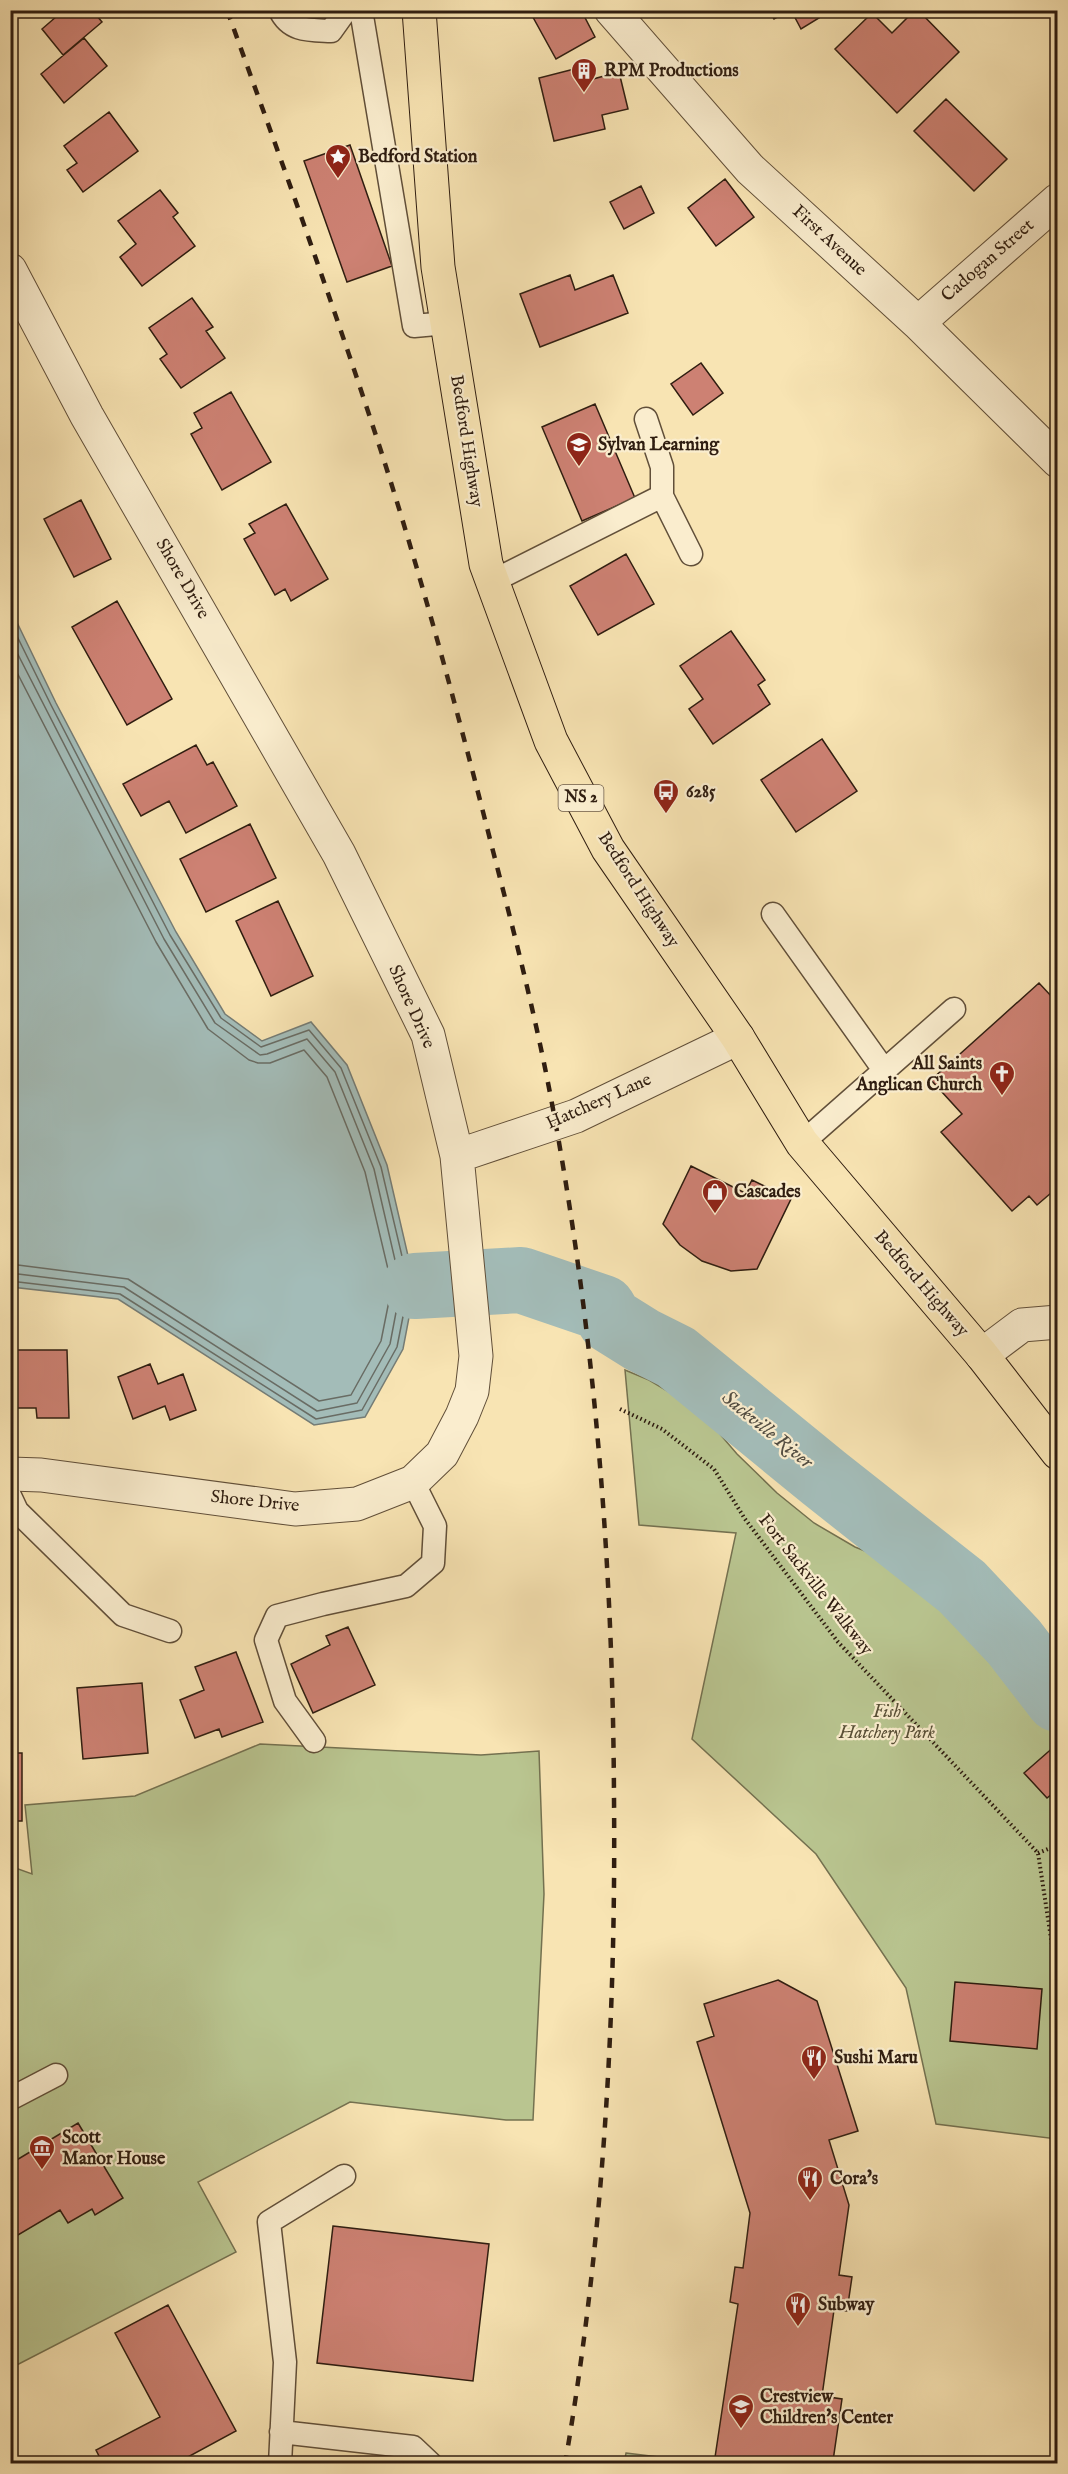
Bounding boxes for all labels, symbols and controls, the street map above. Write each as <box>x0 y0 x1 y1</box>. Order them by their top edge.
building icon: RPM Productions <box>569 56 599 94</box>
place label: RPM Productions <box>604 60 739 83</box>
place icon: Bedford Station <box>323 142 353 180</box>
place label: Bedford Station <box>358 146 478 169</box>
street label: First Avenue <box>787 200 871 282</box>
street label: Cadogan Street <box>937 214 1039 308</box>
street label: Bedford Highway <box>444 373 488 509</box>
school or university icon: Sylvan Learning <box>564 430 594 468</box>
place label: Sylvan Learning <box>598 434 720 457</box>
street label: Shore Drive <box>150 535 214 623</box>
bus stop icon: 6285 <box>651 777 681 815</box>
place label: 6285 <box>686 781 716 804</box>
road number: NS 2 <box>558 785 604 811</box>
street label: Bedford Highway <box>592 828 684 952</box>
street label: Shore Drive <box>382 962 440 1052</box>
place label: All Saints Anglican Church <box>855 1053 983 1097</box>
church icon: All Saints Anglican Church <box>987 1059 1017 1097</box>
street label: Hatchery Lane <box>543 1069 655 1135</box>
shop icon: Cascades <box>700 1177 730 1215</box>
place label: Cascades <box>734 1181 801 1204</box>
street label: Bedford Highway <box>868 1226 974 1342</box>
water label: Sackville River <box>716 1386 819 1475</box>
street label: Shore Drive <box>209 1486 301 1518</box>
street label: Fort Sackville Walkway <box>753 1510 877 1660</box>
park label: Fish Hatchery Park <box>838 1701 935 1745</box>
restaurant icon: Sushi Maru <box>799 2043 829 2081</box>
place label: Sushi Maru <box>834 2047 919 2070</box>
place label: Scott Manor House <box>62 2127 166 2171</box>
museum icon: Scott Manor House <box>27 2133 57 2171</box>
restaurant icon: Cora's <box>795 2164 825 2202</box>
place label: Cora's <box>830 2168 879 2191</box>
restaurant icon: Subway <box>783 2290 813 2328</box>
place label: Subway <box>818 2294 875 2317</box>
place label: Crestview Children's Center <box>760 2386 893 2430</box>
school or university icon: Crestview Children's Center <box>726 2392 756 2430</box>

